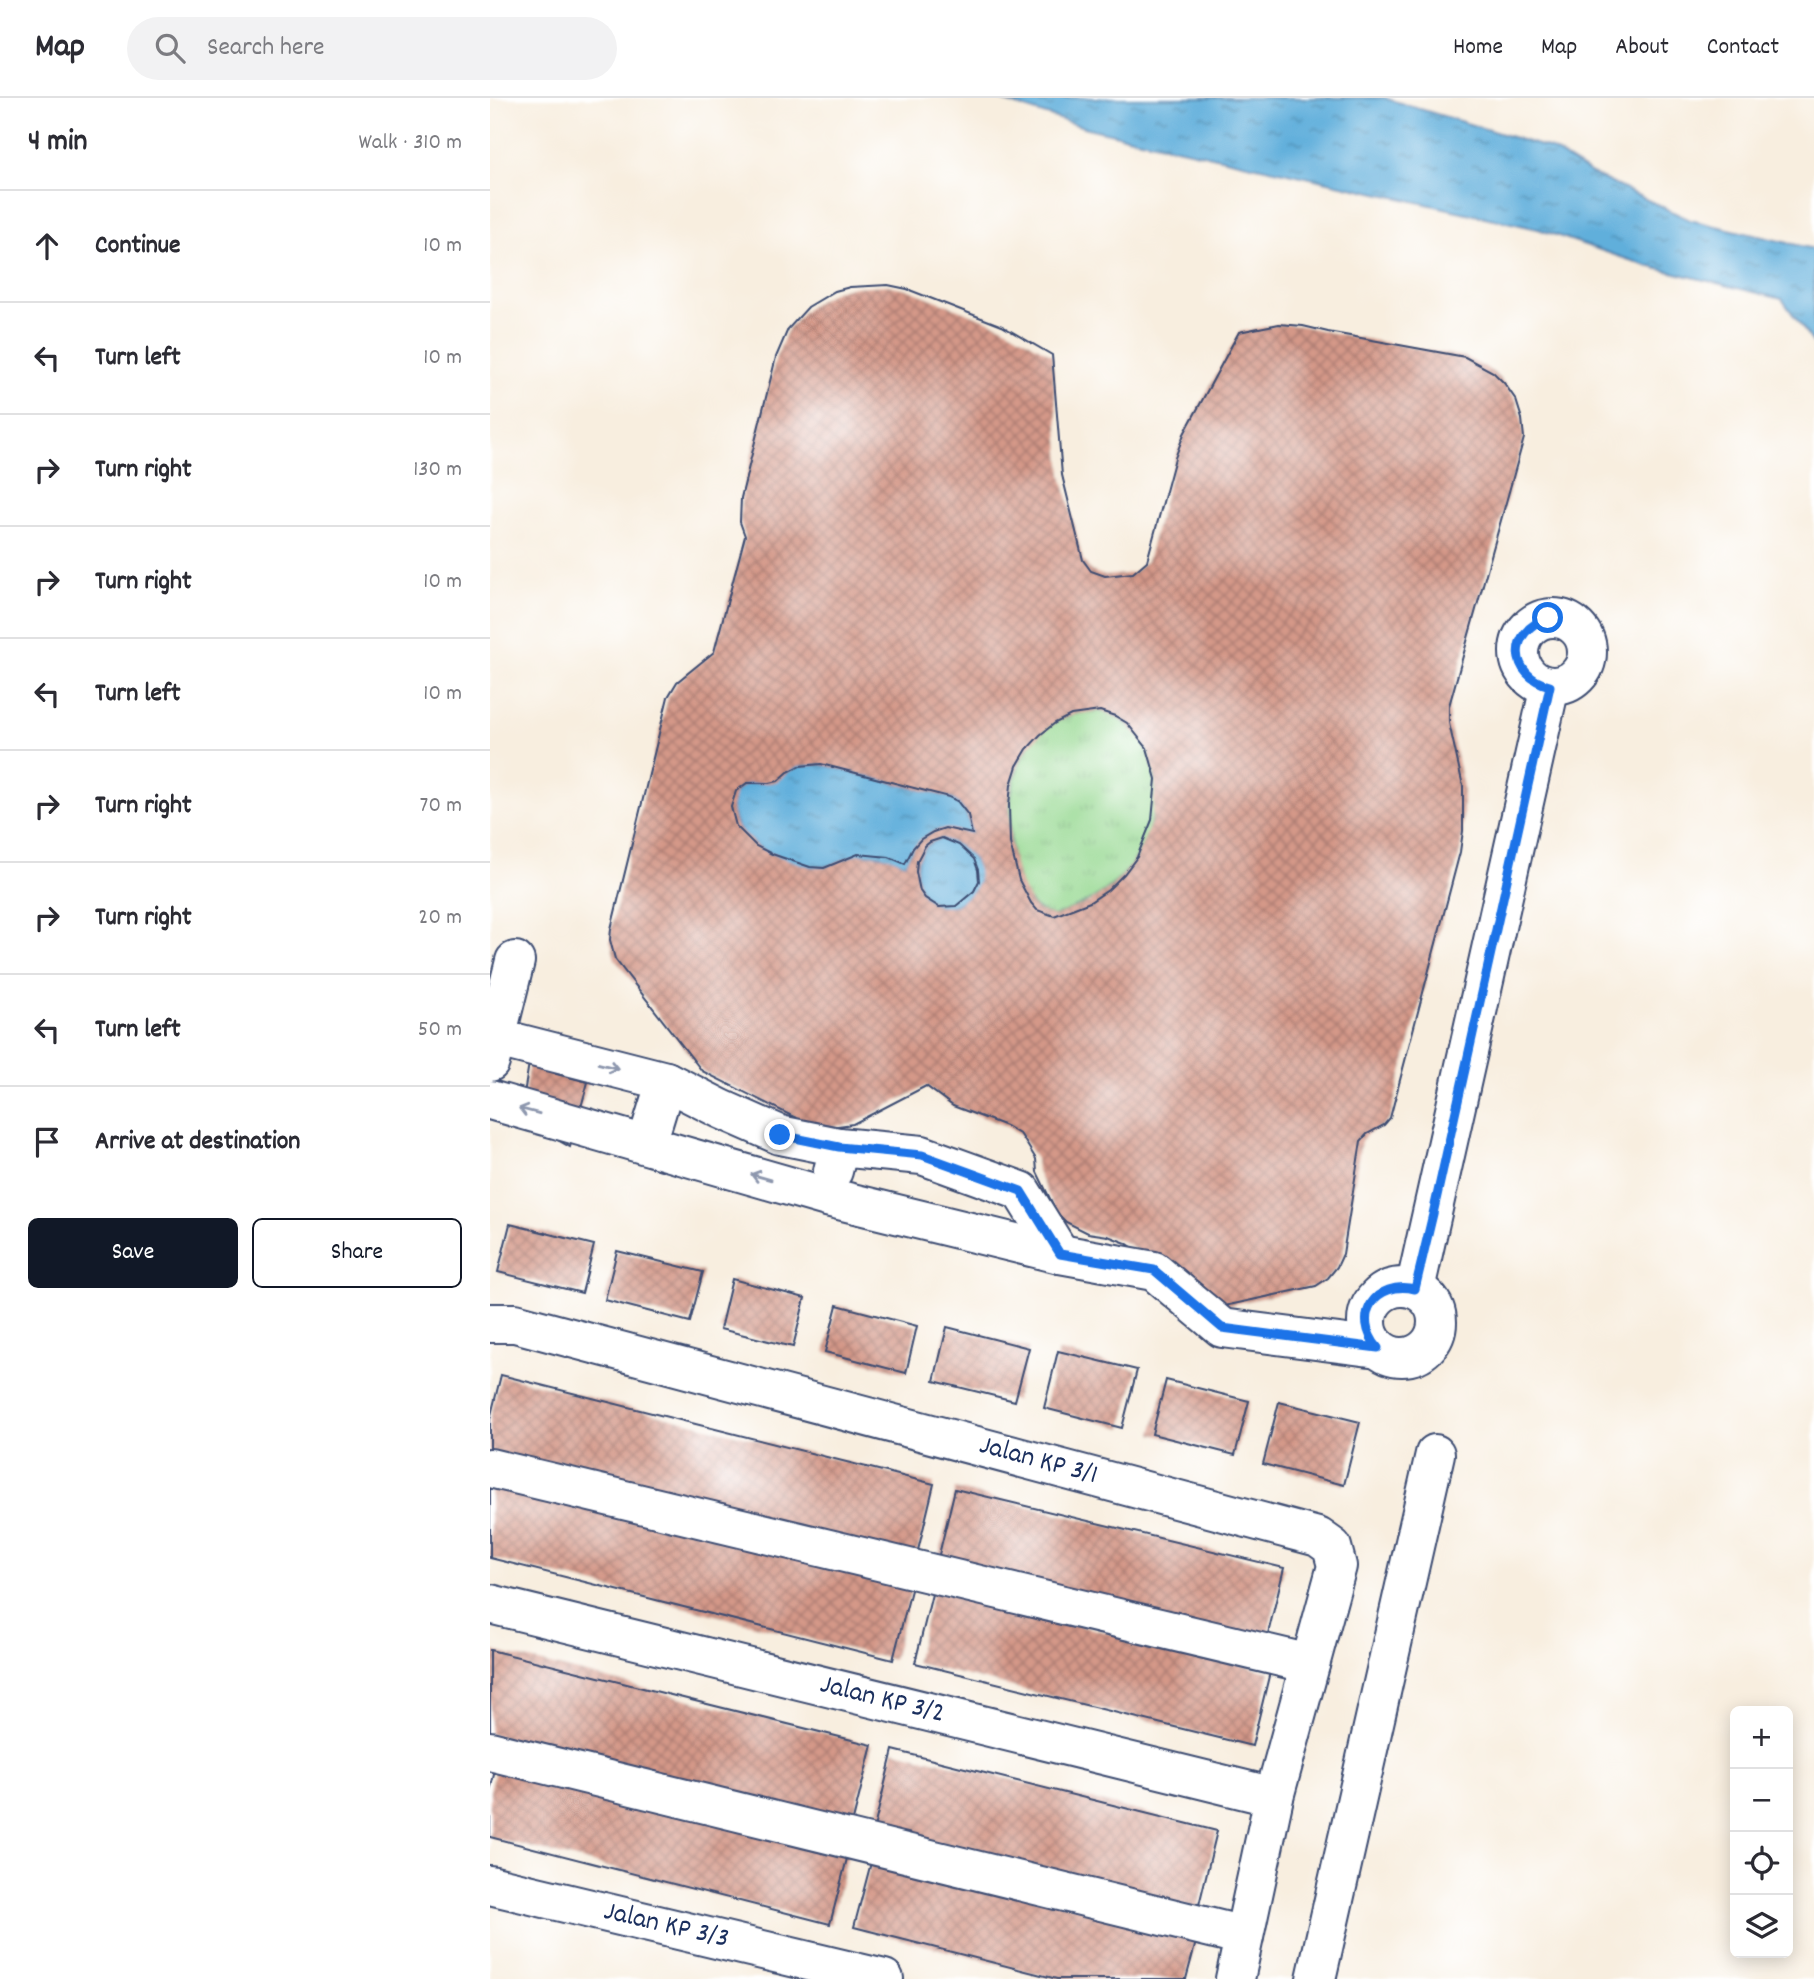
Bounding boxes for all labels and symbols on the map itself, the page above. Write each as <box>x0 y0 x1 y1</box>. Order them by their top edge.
route start <box>1532 602 1563 633</box>
one-way arrow <box>596 1060 619 1073</box>
one-way arrow <box>518 1104 541 1117</box>
route end <box>764 1119 795 1150</box>
one-way arrow <box>751 1170 773 1183</box>
street label: Jalan KP 3/1 <box>974 1427 1102 1497</box>
street label: Jalan KP 3/2 <box>815 1666 949 1736</box>
street label: Jalan KP 3/3 <box>599 1893 733 1961</box>

